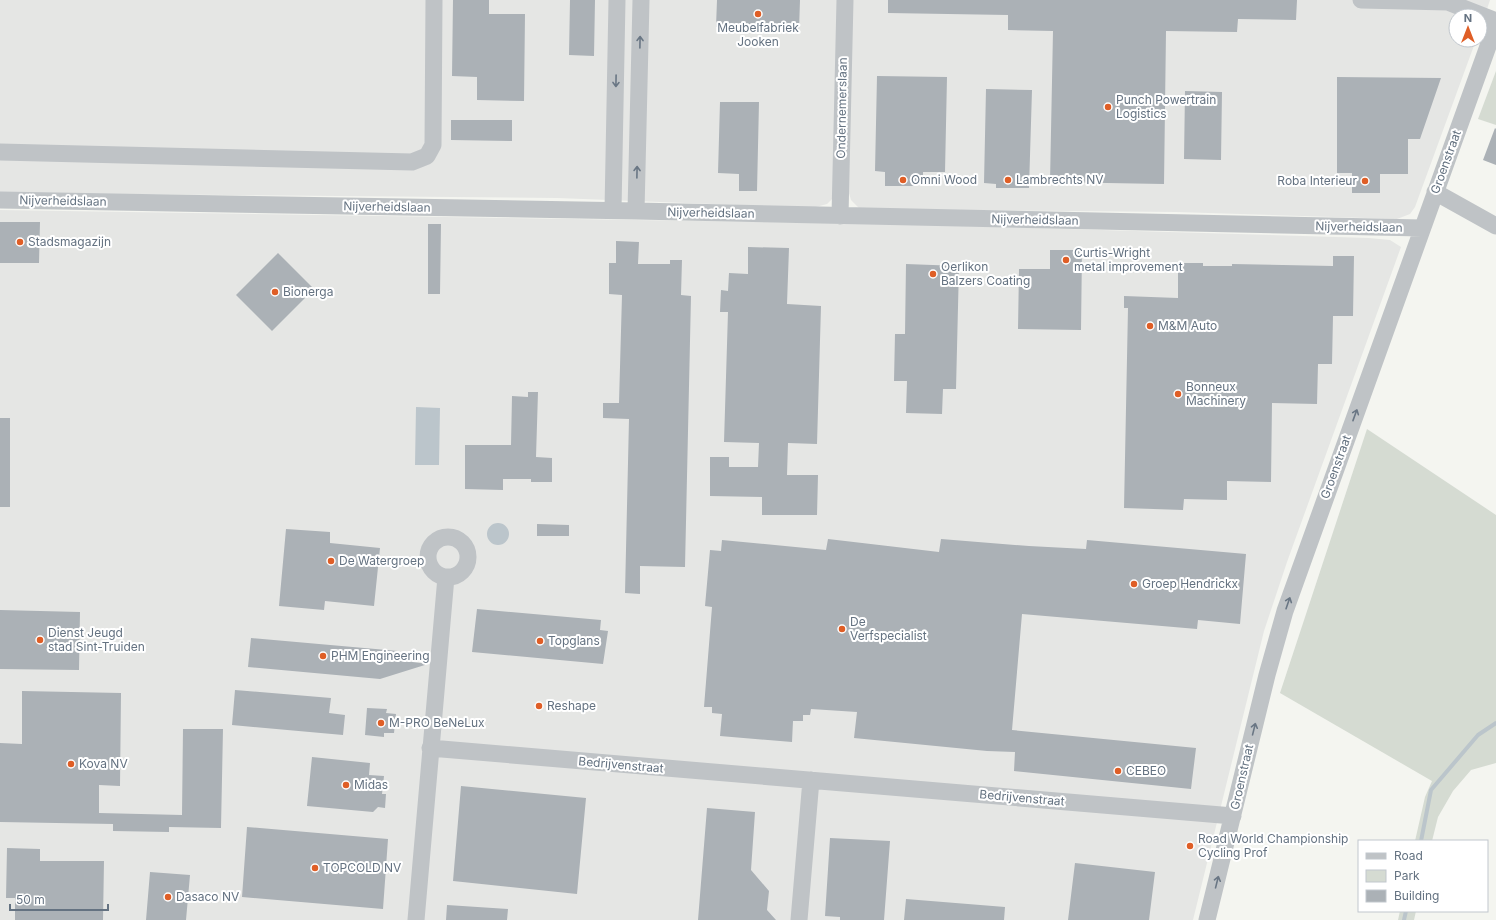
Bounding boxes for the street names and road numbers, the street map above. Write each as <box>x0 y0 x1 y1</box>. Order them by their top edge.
street label: Ondernemerslaan <box>833 57 850 159</box>
street label: Groenstraat <box>1427 128 1464 196</box>
street label: Nijverheidslaan <box>19 192 107 209</box>
street label: Nijverheidslaan <box>343 198 431 215</box>
street label: Nijverheidslaan <box>667 204 755 221</box>
street label: Nijverheidslaan <box>991 211 1079 228</box>
street label: Nijverheidslaan <box>1315 218 1403 235</box>
street label: Groenstraat <box>1317 433 1354 501</box>
street label: Groenstraat <box>1227 743 1256 811</box>
street label: Bedrijvenstraat <box>578 753 664 776</box>
street label: Bedrijvenstraat <box>979 786 1065 809</box>

